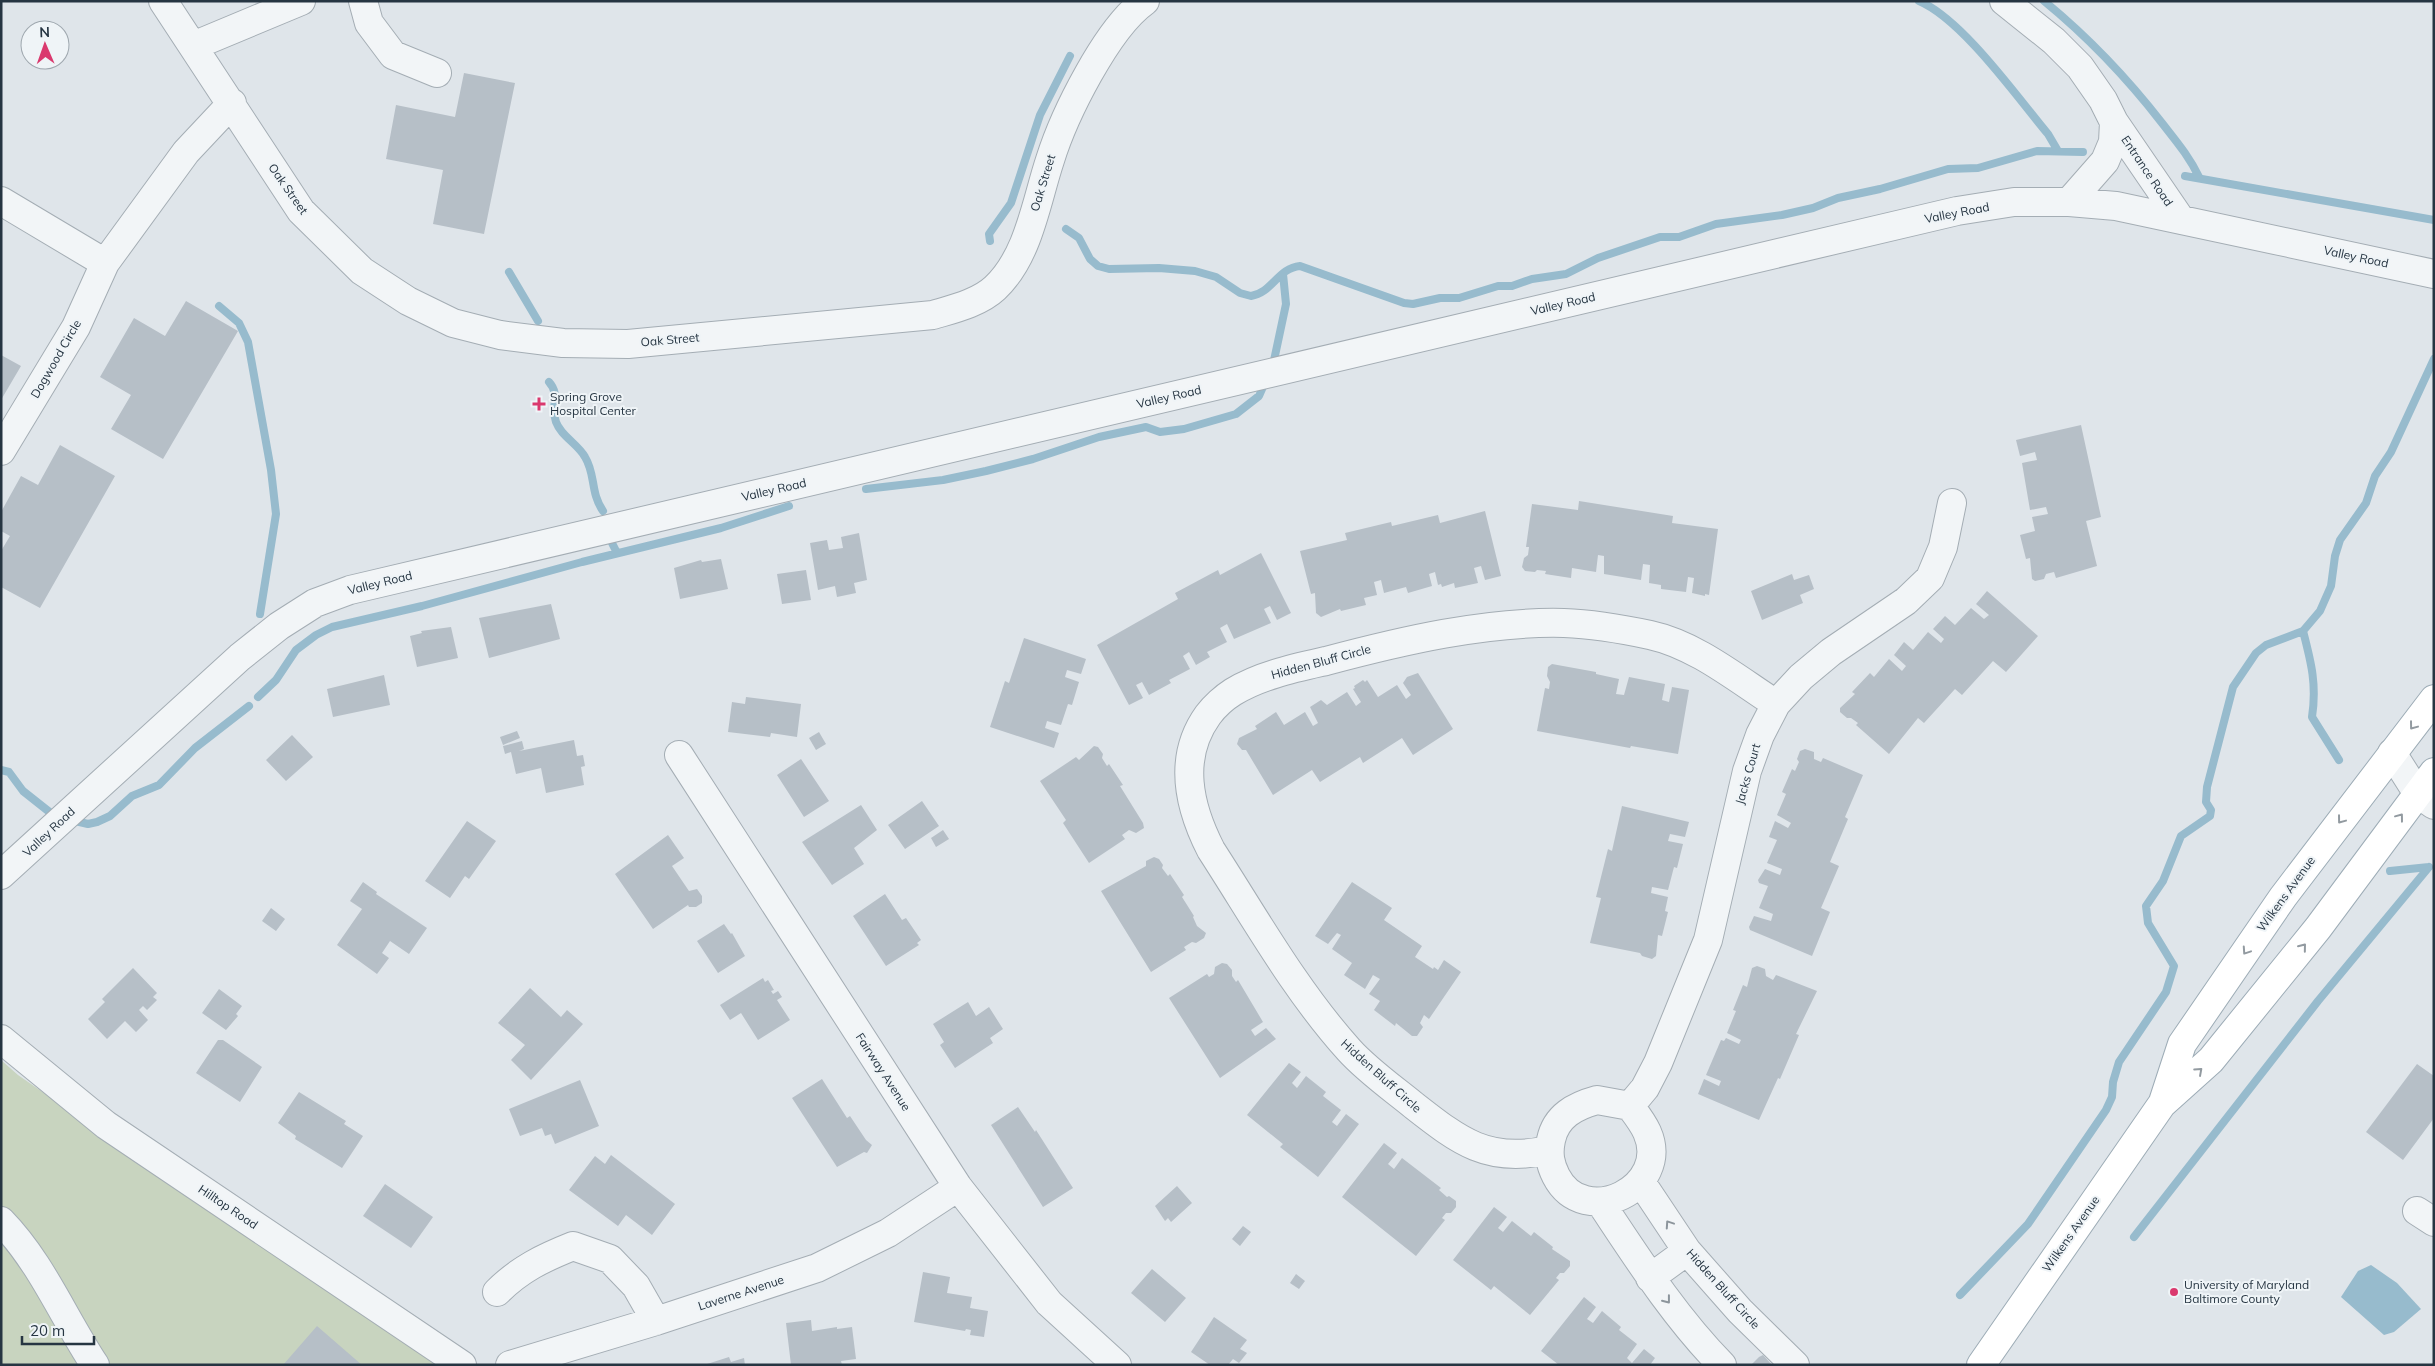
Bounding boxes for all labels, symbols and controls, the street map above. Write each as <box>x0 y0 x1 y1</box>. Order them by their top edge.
north arrow <box>20 20 70 70</box>
text: N <box>39 23 50 41</box>
street label: Entrance Road <box>2118 133 2176 209</box>
street label: Oak Street <box>1027 152 1058 213</box>
street label: Oak Street <box>265 160 311 217</box>
street label: Valley Road <box>1923 199 1991 226</box>
street label: Valley Road <box>2322 242 2390 271</box>
street label: Valley Road <box>1529 289 1597 318</box>
street label: Dogwood Circle <box>27 317 84 401</box>
street label: Oak Street <box>640 329 700 350</box>
street label: Valley Road <box>1135 382 1203 411</box>
place label: Spring Grove Hospital Center <box>550 389 636 418</box>
marker: Spring Grove Hospital Center <box>532 397 546 411</box>
street label: Valley Road <box>740 475 808 504</box>
street label: Valley Road <box>346 567 414 598</box>
street label: Hidden Bluff Circle <box>1269 641 1372 682</box>
one-way arrow <box>2410 720 2419 730</box>
street label: Jacks Court <box>1732 742 1763 806</box>
street label: Valley Road <box>19 804 78 860</box>
one-way arrow <box>2339 814 2347 823</box>
one-way arrow <box>2395 814 2403 823</box>
street label: Wilkens Avenue <box>2253 853 2318 934</box>
one-way arrow <box>2297 943 2306 952</box>
one-way arrow <box>2242 946 2252 955</box>
street label: Fairway Avenue <box>853 1030 914 1114</box>
street label: Hidden Bluff Circle <box>1338 1036 1425 1116</box>
one-way arrow <box>2193 1068 2202 1077</box>
street label: Hilltop Road <box>196 1181 261 1232</box>
street label: Wilkens Avenue <box>2039 1193 2102 1275</box>
one-way arrow <box>1666 1221 1675 1230</box>
street label: Hidden Bluff Circle <box>1683 1245 1763 1332</box>
street label: Laverne Avenue <box>696 1272 786 1313</box>
place label: University of Maryland Baltimore County <box>2184 1277 2309 1306</box>
marker: University of Maryland Baltimore County <box>2168 1286 2180 1298</box>
one-way arrow <box>1662 1294 1670 1303</box>
scale bar <box>22 1314 95 1346</box>
text: 20 m <box>30 1321 65 1340</box>

